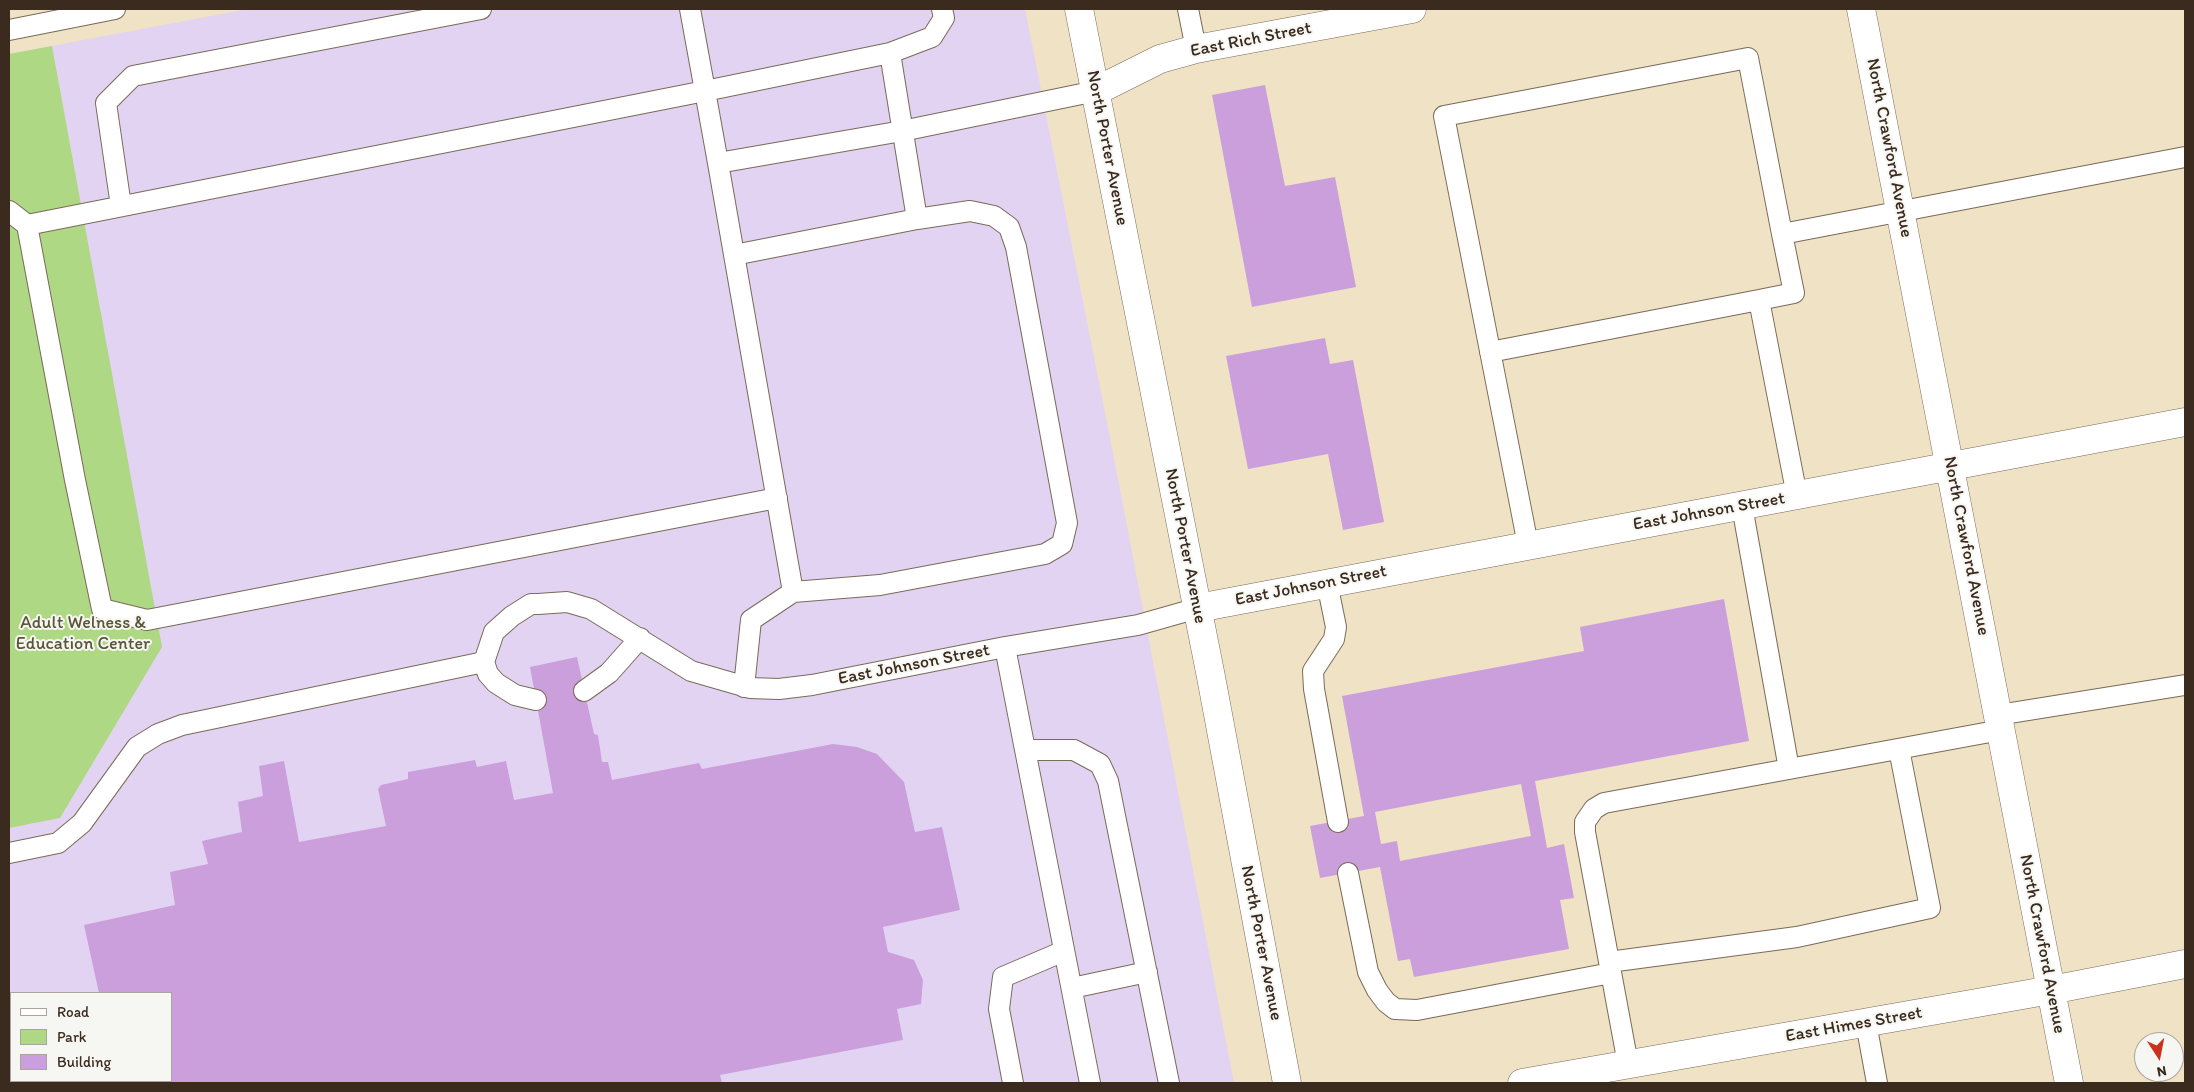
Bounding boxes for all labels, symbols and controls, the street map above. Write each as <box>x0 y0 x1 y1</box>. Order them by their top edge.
street label: East Rich Street <box>1189 18 1313 62</box>
street label: North Crawford Avenue <box>1861 57 1917 239</box>
street label: North Porter Avenue <box>1081 69 1133 227</box>
street label: North Crawford Avenue <box>1938 455 1994 637</box>
street label: North Porter Avenue <box>1159 467 1211 625</box>
street label: East Johnson Street <box>1631 488 1787 536</box>
street label: East Johnson Street <box>1233 561 1389 611</box>
park label: Adult Welness & Education Center <box>16 612 150 654</box>
street label: East Johnson Street <box>836 640 992 690</box>
street label: North Crawford Avenue <box>2014 853 2070 1035</box>
street label: North Porter Avenue <box>1235 864 1287 1022</box>
legend <box>10 992 172 1082</box>
street label: East Himes Street <box>1784 1002 1924 1048</box>
text: Road <box>57 1003 89 1021</box>
text: Park <box>57 1028 87 1046</box>
north arrow <box>2134 1032 2184 1082</box>
text: Building <box>57 1053 111 1071</box>
text: N <box>2156 1062 2168 1080</box>

